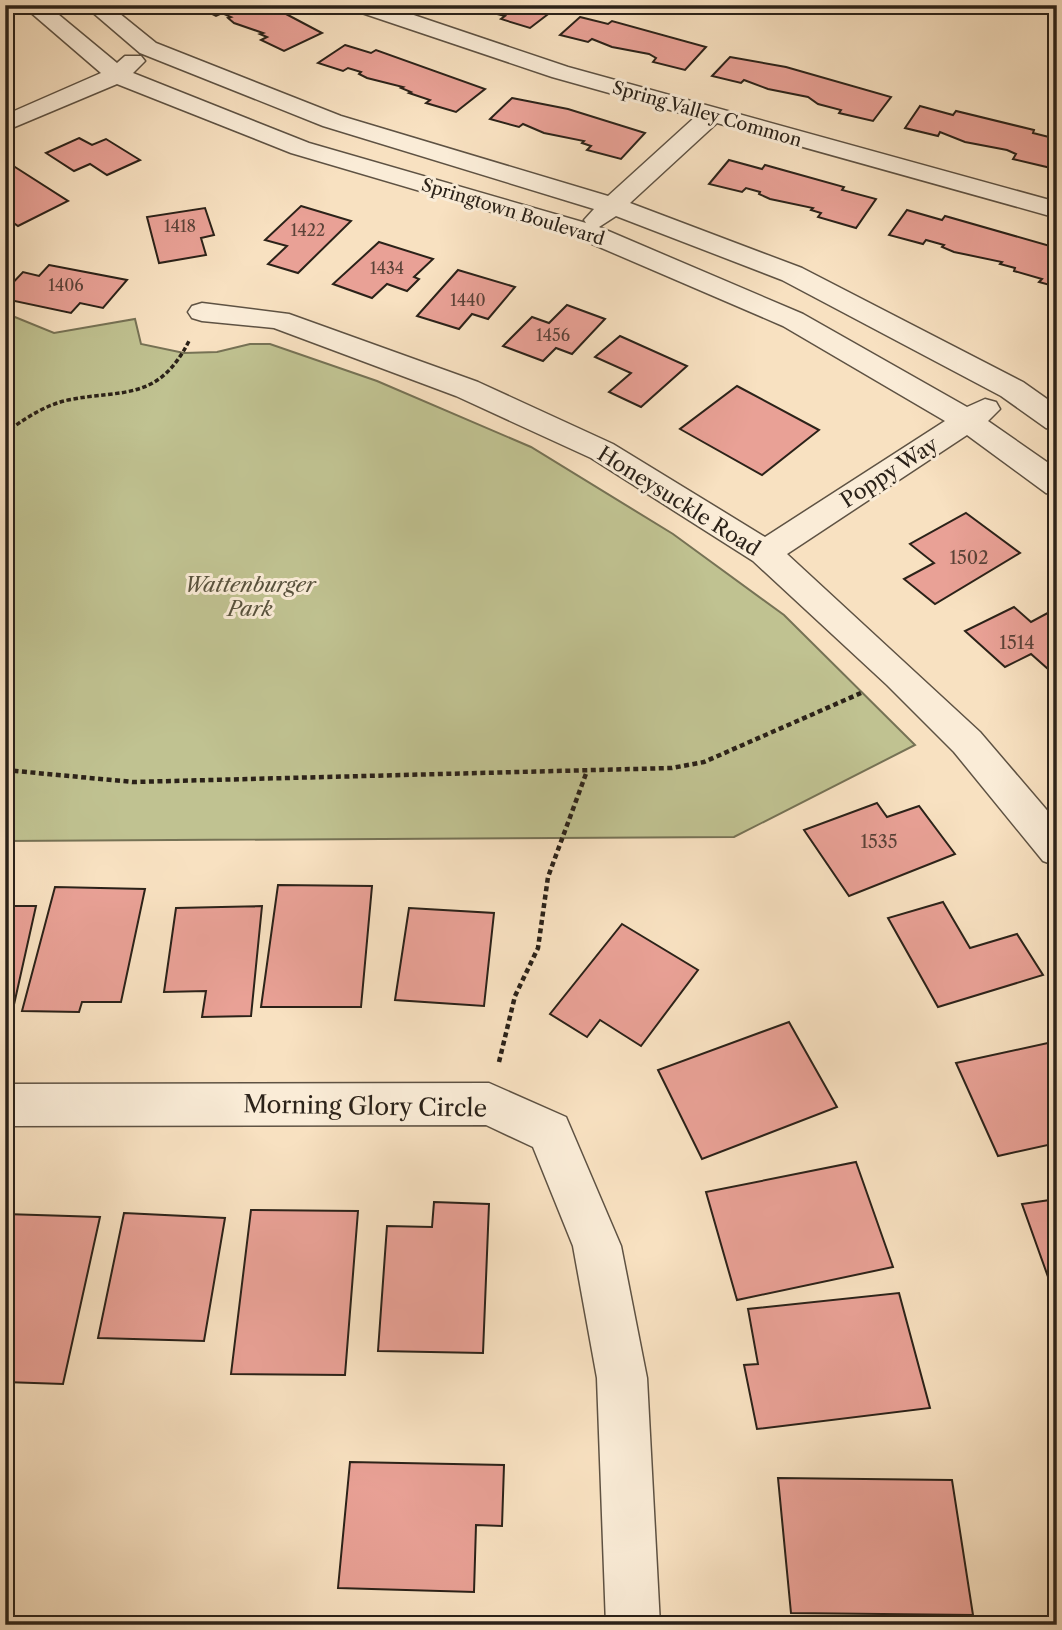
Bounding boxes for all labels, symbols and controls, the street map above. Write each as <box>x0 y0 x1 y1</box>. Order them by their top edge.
street label: Spring Valley Common <box>610 76 804 152</box>
street label: Springtown Boulevard <box>419 174 607 250</box>
house number: 1418 <box>164 216 196 236</box>
house number: 1422 <box>291 220 325 240</box>
house number: 1434 <box>370 258 404 278</box>
house number: 1406 <box>48 275 84 295</box>
house number: 1440 <box>450 290 486 310</box>
house number: 1456 <box>536 325 570 345</box>
street label: Poppy Way <box>836 431 943 513</box>
street label: Honeysuckle Road <box>593 441 765 561</box>
house number: 1502 <box>949 547 989 569</box>
park label: Wattenburger Park <box>184 572 317 621</box>
house number: 1514 <box>999 632 1035 654</box>
house number: 1535 <box>860 831 898 853</box>
street label: Morning Glory Circle <box>243 1089 487 1123</box>

